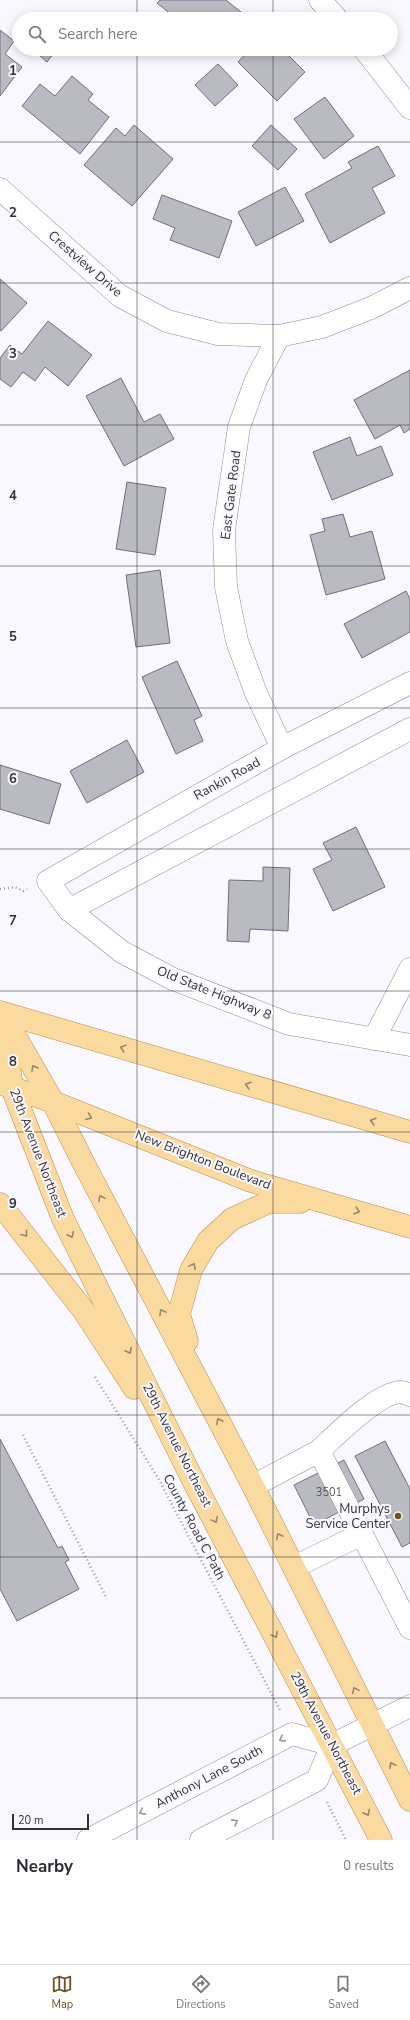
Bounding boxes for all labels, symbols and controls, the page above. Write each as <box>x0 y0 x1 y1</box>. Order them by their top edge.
search box <box>12 12 398 56</box>
icon: search <box>26 23 48 45</box>
text: Search here <box>58 24 138 44</box>
text: 1 <box>9 62 17 80</box>
text: 2 <box>9 204 17 222</box>
street label: Crestview Drive <box>44 227 126 301</box>
text: 3 <box>9 345 17 363</box>
street label: East Gate Road <box>217 449 245 541</box>
text: 4 <box>9 487 17 505</box>
text: 5 <box>9 628 17 646</box>
street label: Rankin Road <box>191 753 263 805</box>
text: 6 <box>9 770 17 788</box>
text: 7 <box>9 912 17 930</box>
street label: Old State Highway 8 <box>154 962 274 1024</box>
one-way arrow <box>120 1044 127 1053</box>
text: 8 <box>9 1053 17 1071</box>
one-way arrow <box>31 1065 38 1073</box>
one-way arrow <box>245 1081 252 1090</box>
street label: 29th Avenue Northeast <box>6 1086 70 1220</box>
one-way arrow <box>86 1112 93 1120</box>
one-way arrow <box>369 1117 376 1126</box>
street label: New Brighton Boulevard <box>132 1126 274 1194</box>
one-way arrow <box>99 1194 106 1202</box>
one-way arrow <box>353 1206 360 1215</box>
one-way arrow <box>20 1229 27 1236</box>
one-way arrow <box>66 1231 74 1238</box>
one-way arrow <box>188 1263 196 1271</box>
one-way arrow <box>159 1309 167 1317</box>
one-way arrow <box>124 1347 132 1355</box>
street label: 29th Avenue Northeast <box>138 1380 216 1510</box>
one-way arrow <box>216 1418 224 1425</box>
street label: County Road C Path <box>159 1471 229 1583</box>
house number: 3501 <box>316 1485 342 1500</box>
place label: Murphys Service Center <box>306 1500 390 1533</box>
marker: Murphys Service Center <box>393 1511 403 1521</box>
one-way arrow <box>210 1516 217 1523</box>
one-way arrow <box>276 1533 283 1541</box>
one-way arrow <box>270 1631 277 1639</box>
street label: 29th Avenue Northeast <box>286 1668 366 1798</box>
one-way arrow <box>352 1687 360 1695</box>
one-way arrow <box>279 1734 286 1742</box>
street label: Anthony Lane South <box>152 1741 266 1813</box>
one-way arrow <box>390 1762 397 1769</box>
one-way arrow <box>139 1807 146 1815</box>
one-way arrow <box>362 1809 370 1816</box>
scale bar <box>12 1812 89 1831</box>
text: 20 m <box>18 1813 43 1828</box>
one-way arrow <box>231 1819 239 1827</box>
text: Nearby <box>16 1855 73 1878</box>
text: 0 results <box>343 1857 394 1875</box>
tab: Map <box>51 1973 73 2012</box>
tab: Directions <box>176 1973 226 2012</box>
tab: Saved <box>328 1973 359 2012</box>

